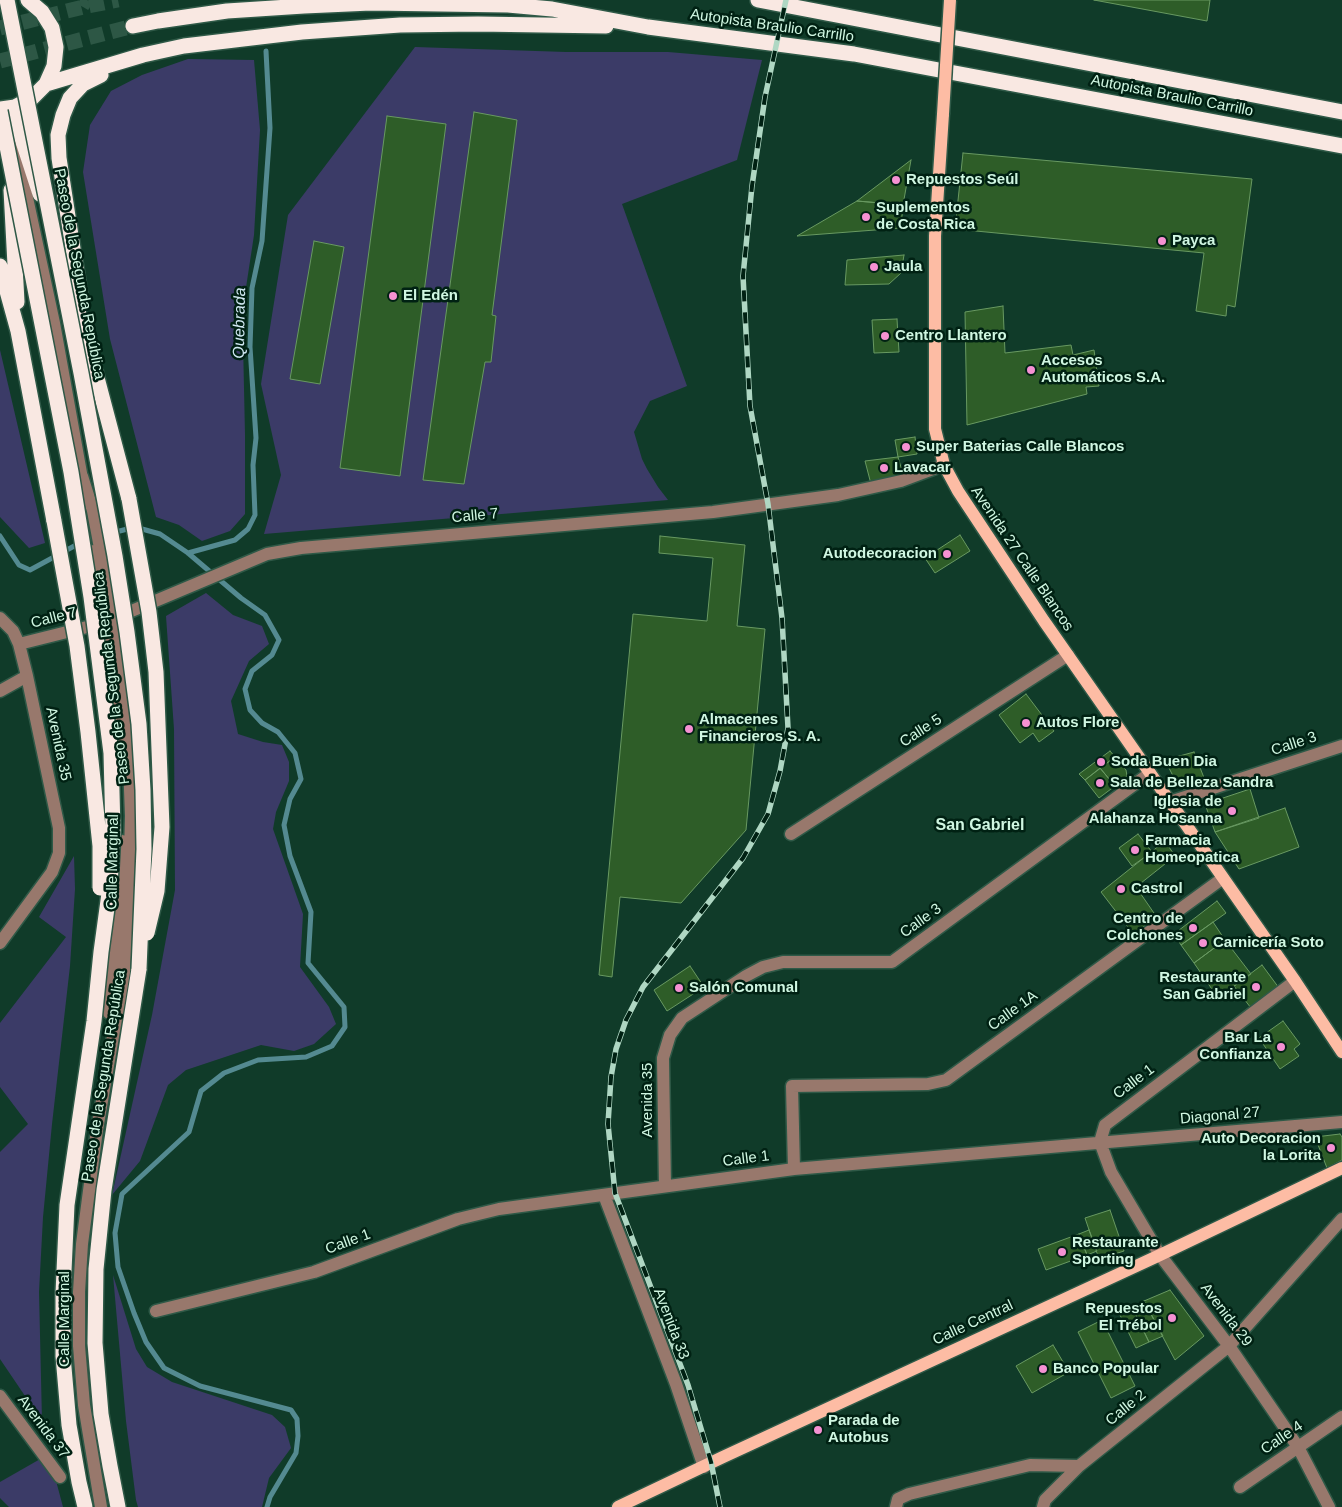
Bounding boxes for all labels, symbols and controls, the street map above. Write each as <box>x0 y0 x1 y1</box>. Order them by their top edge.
street label: Autopista Braulio Carrillo <box>689 6 855 46</box>
street label: Autopista Braulio Carrillo <box>1089 71 1255 121</box>
street label: Paseo de la Segunda República <box>50 167 108 381</box>
place label: Repuestos Seúl <box>906 171 1019 189</box>
marker: Repuestos Seúl <box>890 174 902 186</box>
place label: Suplementos de Costa Rica <box>876 199 975 234</box>
marker: Suplementos de Costa Rica <box>860 211 872 223</box>
place label: Payca <box>1172 232 1215 250</box>
marker: Payca <box>1156 235 1168 247</box>
place label: Jaula <box>884 258 922 276</box>
marker: Jaula <box>868 261 880 273</box>
water label: Quebrada <box>230 287 250 359</box>
place label: El Edén <box>403 287 458 305</box>
marker: El Edén <box>387 290 399 302</box>
place label: Centro Llantero <box>895 327 1007 345</box>
marker: Centro Llantero <box>879 330 891 342</box>
place label: Accesos Automáticos S.A. <box>1041 352 1165 387</box>
marker: Accesos Automáticos S.A. <box>1025 364 1037 376</box>
place label: Super Baterias Calle Blancos <box>916 438 1124 456</box>
marker: Super Baterias Calle Blancos <box>900 441 912 453</box>
place label: Lavacar <box>894 459 951 477</box>
marker: Lavacar <box>878 462 890 474</box>
street label: Avenida 27 Calle Blancos <box>967 483 1077 635</box>
street label: Calle 7 <box>451 505 499 527</box>
place label: Autodecoracion <box>823 545 937 563</box>
marker: Autodecoracion <box>941 548 953 560</box>
street label: Paseo de la Segunda República <box>90 571 134 785</box>
street label: Calle 7 <box>29 604 79 632</box>
street label: Avenida 35 <box>41 706 75 782</box>
place label: Almacenes Financieros S. A. <box>699 711 821 746</box>
street label: Calle 5 <box>897 711 945 751</box>
place label: Autos Flore <box>1036 714 1119 732</box>
marker: Autos Flore <box>1020 717 1032 729</box>
marker: Almacenes Financieros S. A. <box>683 723 695 735</box>
street label: Calle 3 <box>1269 728 1319 760</box>
place label: Soda Buen Dia <box>1111 753 1217 771</box>
marker: Soda Buen Dia <box>1095 756 1107 768</box>
place label: Sala de Belleza Sandra <box>1110 774 1273 792</box>
marker: Sala de Belleza Sandra <box>1094 777 1106 789</box>
place label: Iglesia de Alahanza Hosanna <box>1089 793 1222 828</box>
marker: Iglesia de Alahanza Hosanna <box>1226 805 1238 817</box>
street label: Calle Marginal <box>103 814 123 910</box>
district label: San Gabriel <box>936 816 1024 836</box>
place label: Farmacia Homeopatica <box>1145 832 1239 867</box>
marker: Farmacia Homeopatica <box>1129 844 1141 856</box>
place label: Castrol <box>1131 880 1183 898</box>
marker: Castrol <box>1115 883 1127 895</box>
street label: Calle 3 <box>897 900 945 942</box>
place label: Centro de Colchones <box>1106 910 1183 945</box>
marker: Centro de Colchones <box>1187 922 1199 934</box>
place label: Carnicería Soto <box>1213 934 1324 952</box>
marker: Carnicería Soto <box>1197 937 1209 949</box>
street label: Paseo de la Segunda República <box>78 969 130 1183</box>
place label: Restaurante San Gabriel <box>1159 969 1246 1004</box>
place label: Salón Comunal <box>689 979 798 997</box>
marker: Restaurante San Gabriel <box>1250 981 1262 993</box>
marker: Salón Comunal <box>673 982 685 994</box>
street label: Calle 1A <box>985 987 1041 1035</box>
place label: Bar La Confianza <box>1199 1029 1271 1064</box>
marker: Bar La Confianza <box>1275 1041 1287 1053</box>
street label: Calle 1 <box>1110 1061 1158 1103</box>
street label: Avenida 35 <box>639 1063 657 1137</box>
street label: Diagonal 27 <box>1179 1104 1261 1128</box>
place label: Auto Decoracion la Lorita <box>1201 1130 1321 1165</box>
marker: Auto Decoracion la Lorita <box>1325 1142 1337 1154</box>
street label: Calle 1 <box>722 1147 770 1171</box>
street label: Calle 1 <box>323 1226 373 1258</box>
place label: Restaurante Sporting <box>1072 1234 1159 1269</box>
marker: Restaurante Sporting <box>1056 1246 1068 1258</box>
street label: Calle Marginal <box>56 1271 74 1367</box>
street label: Avenida 29 <box>1196 1280 1256 1350</box>
street label: Avenida 33 <box>649 1286 693 1362</box>
street label: Calle Central <box>930 1297 1016 1349</box>
place label: Repuestos El Trébol <box>1085 1300 1162 1335</box>
marker: Repuestos El Trébol <box>1166 1312 1178 1324</box>
place label: Banco Popular <box>1053 1360 1159 1378</box>
marker: Banco Popular <box>1037 1363 1049 1375</box>
street label: Calle 2 <box>1102 1386 1150 1430</box>
street label: Avenida 37 <box>13 1392 73 1462</box>
place label: Parada de Autobus <box>828 1412 900 1447</box>
street label: Calle 4 <box>1258 1417 1306 1459</box>
marker: Parada de Autobus <box>812 1424 824 1436</box>

